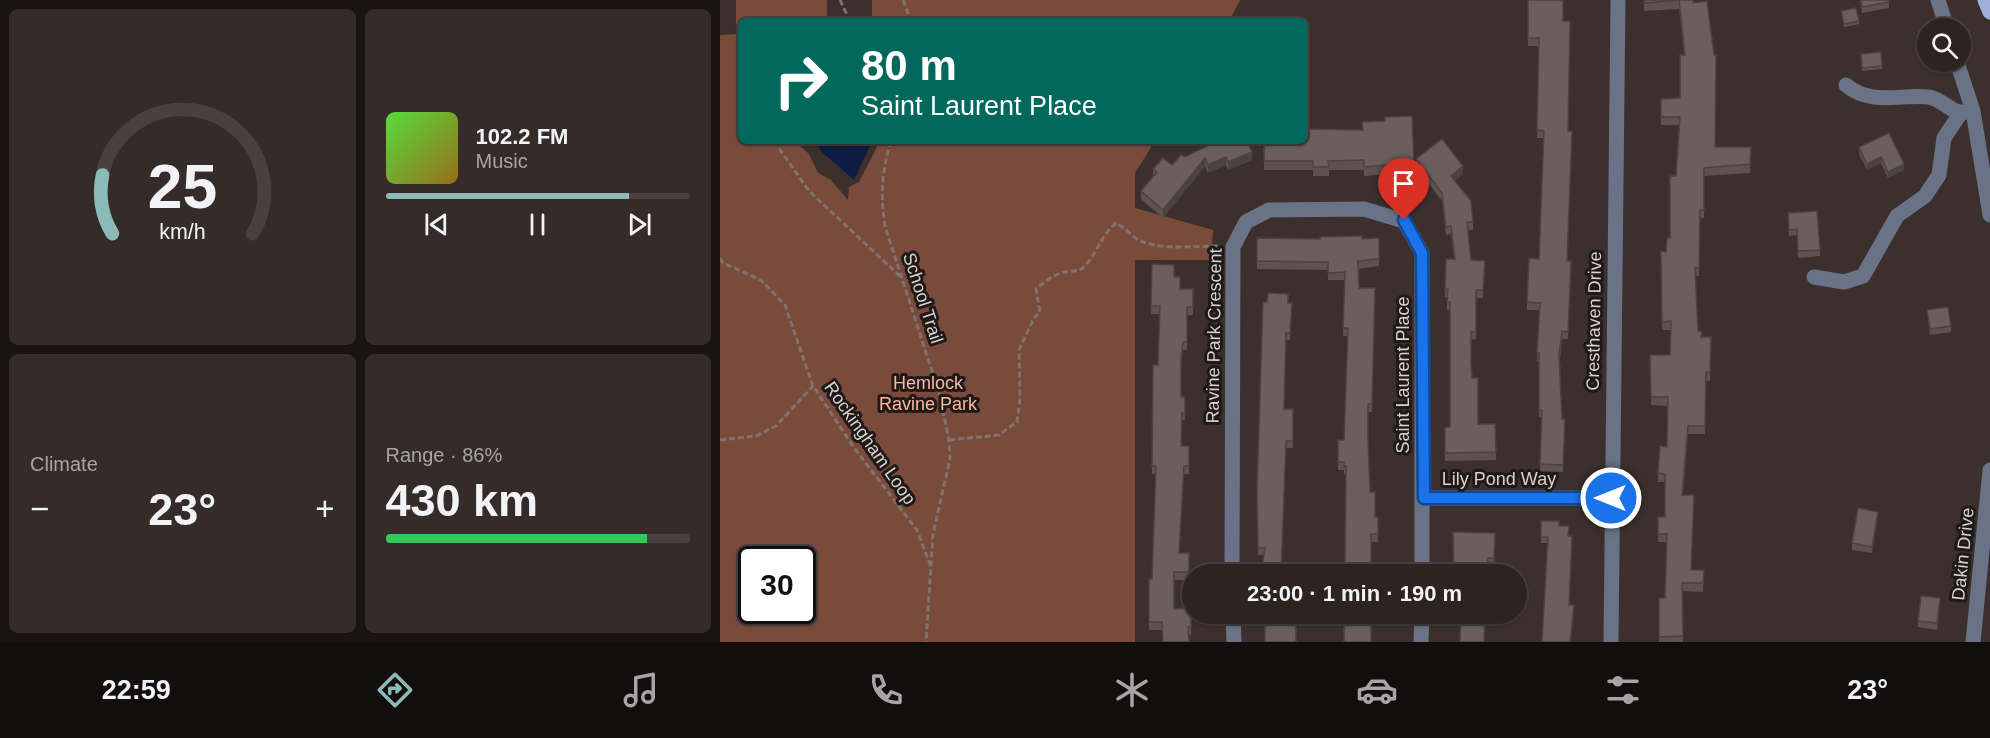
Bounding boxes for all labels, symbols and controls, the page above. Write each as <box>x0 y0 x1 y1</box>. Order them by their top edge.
map controls <box>1917 18 1971 72</box>
button: search <box>1917 18 1971 72</box>
icon: right <box>762 42 840 120</box>
text: 80 m <box>861 42 957 89</box>
text: Saint Laurent Place <box>861 91 1097 121</box>
text: 102.2 FM <box>476 124 568 149</box>
text: Music <box>476 150 528 172</box>
text: 25 <box>148 152 217 221</box>
pin <box>1378 158 1429 220</box>
icon: arrive <box>1387 167 1420 200</box>
icon: previous <box>420 208 453 241</box>
icon: pause <box>521 208 554 241</box>
icon: next <box>623 208 656 241</box>
text: km/h <box>159 220 205 244</box>
street label: Ravine Park Crescent <box>1202 248 1226 424</box>
street label: School Trail <box>899 250 947 346</box>
street label: Cresthaven Drive <box>1583 251 1605 391</box>
street label: Saint Laurent Place <box>1393 296 1413 454</box>
park label: Hemlock Ravine Park <box>879 373 978 414</box>
street label: Rockingham Loop <box>820 378 920 508</box>
text: Range · 86% <box>386 444 502 466</box>
text: Climate <box>30 453 98 475</box>
position arrow <box>1579 466 1643 530</box>
street label: Lily Pond Way <box>1442 469 1556 489</box>
text: 430 km <box>386 475 538 526</box>
text: 23° <box>148 484 216 535</box>
text: − <box>30 490 49 527</box>
text: + <box>315 490 335 527</box>
street label: Dakin Drive <box>1948 507 1978 601</box>
speed limit sign: 30 <box>738 546 816 624</box>
text: 23:00 · 1 min · 190 m <box>1247 581 1462 606</box>
icon: directions <box>374 669 416 711</box>
icon: music <box>620 669 662 711</box>
icon: phone <box>865 669 907 711</box>
icon: climate <box>1111 669 1153 711</box>
icon: car <box>1356 669 1398 711</box>
icon: filters <box>1602 669 1644 711</box>
text: 22:59 <box>102 675 171 705</box>
text: 23° <box>1847 675 1888 705</box>

